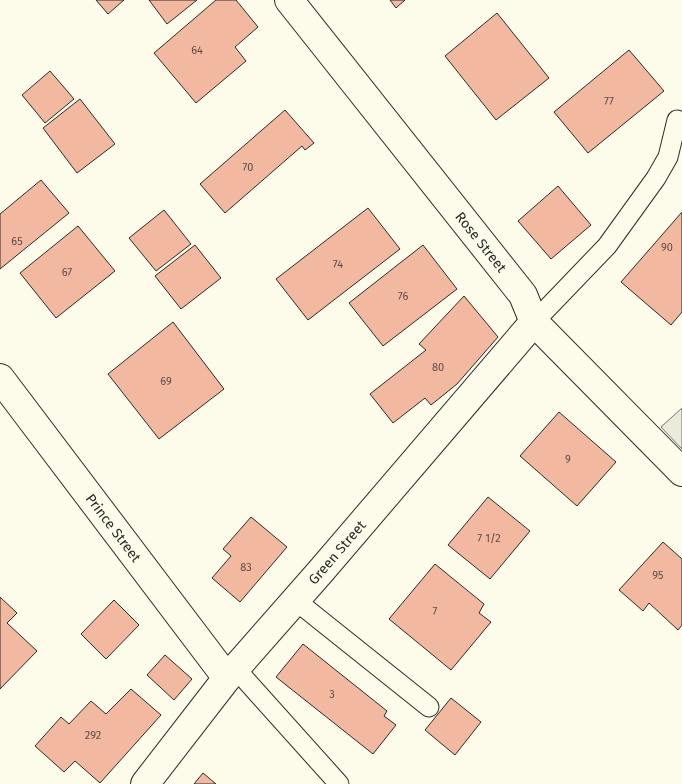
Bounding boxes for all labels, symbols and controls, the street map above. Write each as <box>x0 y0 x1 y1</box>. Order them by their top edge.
house number: 64 <box>191 44 203 57</box>
house number: 77 <box>604 95 614 108</box>
house number: 70 <box>243 161 253 174</box>
street label: Rose Street <box>451 209 510 277</box>
house number: 65 <box>11 235 23 248</box>
house number: 90 <box>661 241 673 254</box>
house number: 74 <box>333 258 343 271</box>
house number: 67 <box>62 266 72 279</box>
house number: 76 <box>398 290 408 303</box>
house number: 80 <box>432 361 444 374</box>
house number: 69 <box>160 375 172 388</box>
house number: 9 <box>565 453 571 466</box>
street label: Prince Street <box>82 491 145 566</box>
street label: Green Street <box>305 516 370 588</box>
house number: 7 1/2 <box>477 532 501 545</box>
house number: 83 <box>240 561 252 574</box>
house number: 95 <box>652 569 664 582</box>
house number: 7 <box>433 605 438 618</box>
house number: 3 <box>329 688 335 701</box>
house number: 292 <box>85 729 101 742</box>

